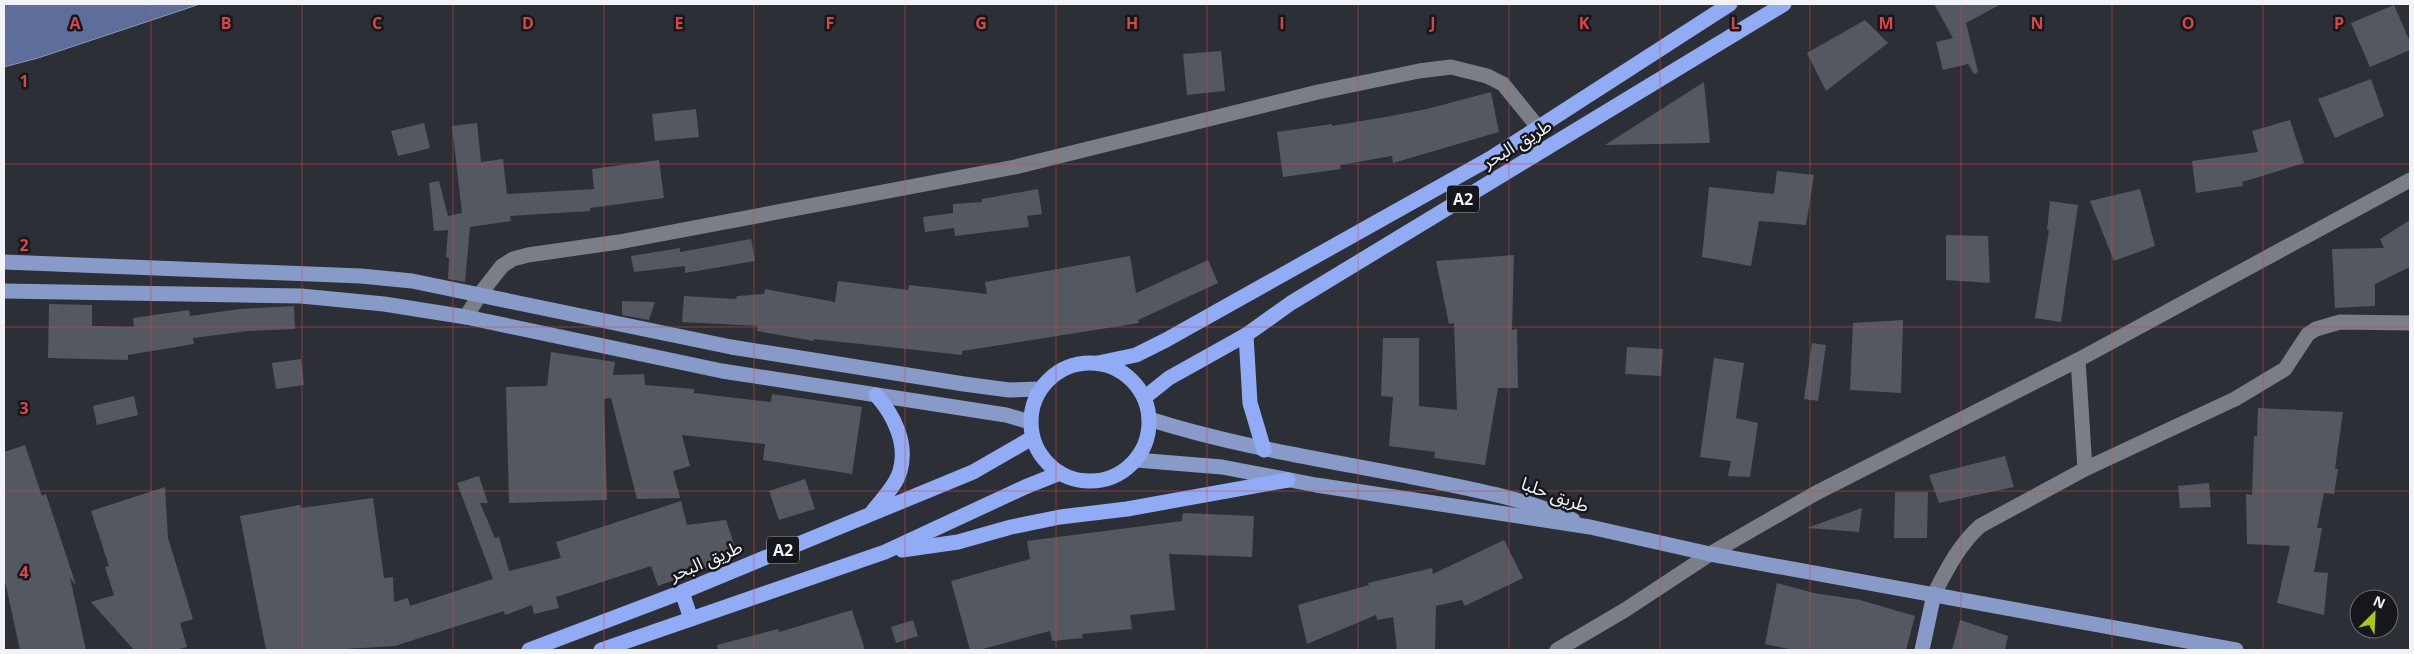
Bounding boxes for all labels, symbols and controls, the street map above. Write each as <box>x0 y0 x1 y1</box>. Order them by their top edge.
text: A <box>69 12 81 34</box>
text: B <box>221 12 231 34</box>
text: C <box>372 12 382 34</box>
text: D <box>522 12 534 34</box>
text: E <box>675 12 684 34</box>
text: F <box>826 12 834 34</box>
text: G <box>975 12 987 34</box>
text: H <box>1126 12 1138 34</box>
text: I <box>1279 12 1285 34</box>
text: J <box>1428 12 1436 34</box>
text: K <box>1579 12 1590 34</box>
text: L <box>1730 12 1740 34</box>
text: M <box>1878 12 1894 34</box>
text: N <box>2030 12 2044 34</box>
text: O <box>2182 12 2194 34</box>
text: P <box>2334 12 2344 34</box>
text: 1 <box>19 70 29 92</box>
street label: طريق البحر <box>1476 113 1556 174</box>
road number: A2 <box>1447 185 1479 212</box>
text: 2 <box>19 234 29 256</box>
text: 3 <box>19 397 29 419</box>
street label: طريق حلبا <box>1518 471 1593 517</box>
street label: طريق البحر <box>665 534 746 587</box>
road number: A2 <box>767 536 799 564</box>
text: 4 <box>19 561 29 583</box>
north arrow <box>2349 589 2399 639</box>
text: N <box>2370 591 2389 613</box>

